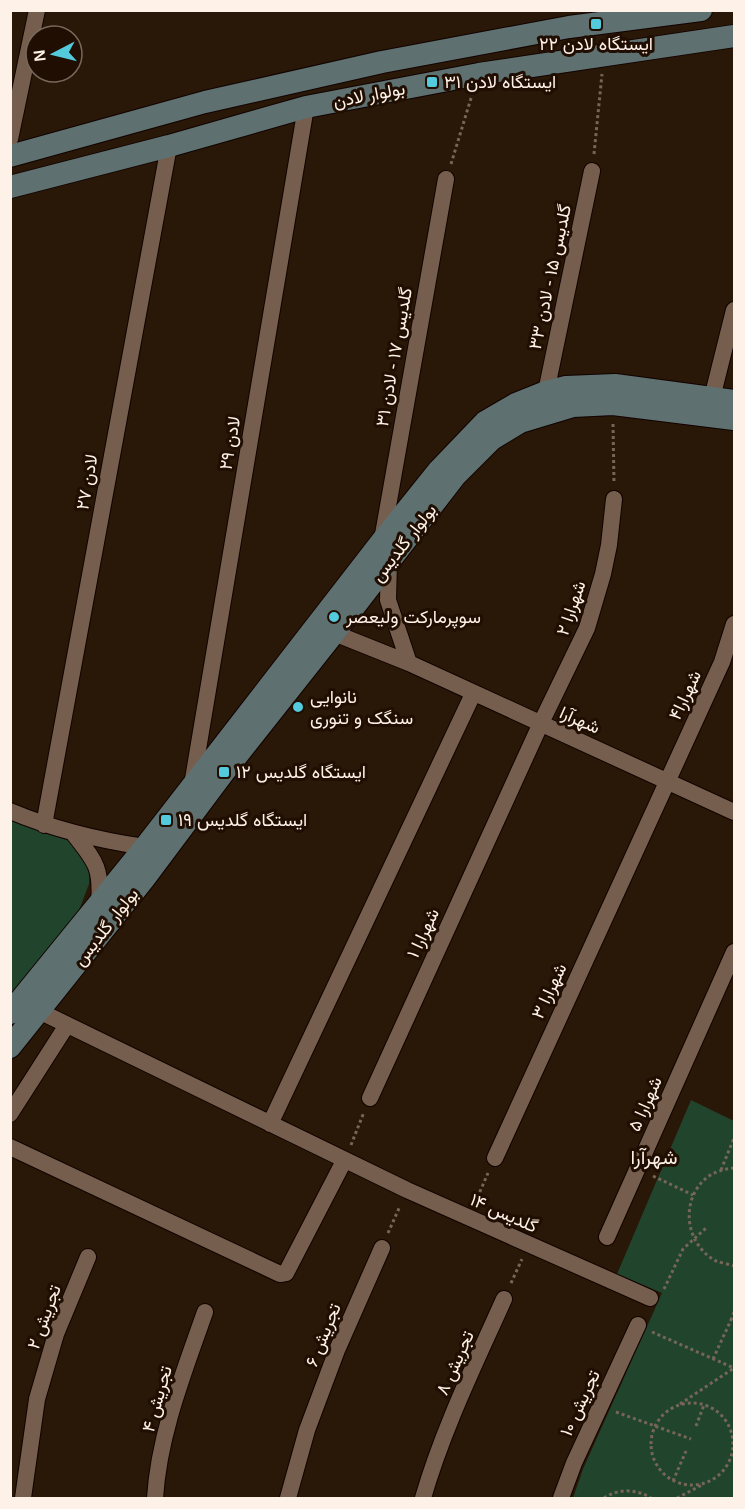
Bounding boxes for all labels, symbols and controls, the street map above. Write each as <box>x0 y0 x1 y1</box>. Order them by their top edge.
marker: ایستگاه لادن ۲۲ <box>589 17 603 31</box>
north arrow <box>24 24 84 84</box>
place label: ایستگاه لادن ۲۲ <box>539 34 653 54</box>
text: N <box>30 49 49 63</box>
place label: ایستگاه لادن ۳۱ <box>444 72 556 92</box>
marker: ایستگاه لادن ۳۱ <box>425 75 439 89</box>
street label: بولوار لادن <box>331 78 407 113</box>
street label: گلدیس ۱۵ - لادن ۳۳ <box>525 203 576 352</box>
street label: گلدیس ۱۷ - لادن ۳۱ <box>372 286 417 428</box>
street label: لادن ۲۹ <box>215 415 245 471</box>
street label: لادن ۲۷ <box>72 453 102 511</box>
street label: بولوار گلدیس <box>367 500 441 586</box>
street label: شهرارا ۲ <box>552 578 591 638</box>
place label: سوپرمارکت ولیعصر <box>345 607 481 629</box>
marker: سوپرمارکت ولیعصر <box>327 610 341 624</box>
street label: شهرارا۴ <box>665 667 706 723</box>
place label: نانوایی سنگک و تنوری <box>310 687 413 729</box>
marker: نانوایی سنگک و تنوری <box>291 700 305 714</box>
street label: شهرآرا <box>556 702 603 739</box>
place label: ایستگاه گلدیس ۱۲ <box>236 762 366 783</box>
marker: ایستگاه گلدیس ۱۲ <box>217 765 231 779</box>
place label: ایستگاه گلدیس ۱۹ <box>178 810 307 831</box>
marker: ایستگاه گلدیس ۱۹ <box>159 813 173 827</box>
street label: بولوار گلدیس <box>69 884 143 970</box>
street label: شهرارا ۱ <box>403 905 444 961</box>
street label: شهرارا ۳ <box>527 960 571 1022</box>
street label: شهرارا ۵ <box>624 1074 667 1135</box>
district label: شهرآرا <box>631 1146 677 1170</box>
street label: گلدیس ۱۴ <box>467 1189 541 1238</box>
street label: تجریش ۲ <box>23 1282 66 1352</box>
street label: تجریش ۶ <box>301 1300 346 1370</box>
street label: تجریش ۸ <box>432 1328 479 1399</box>
street label: تجریش ۴ <box>138 1364 177 1435</box>
street label: تجریش ۱۰ <box>556 1367 605 1440</box>

